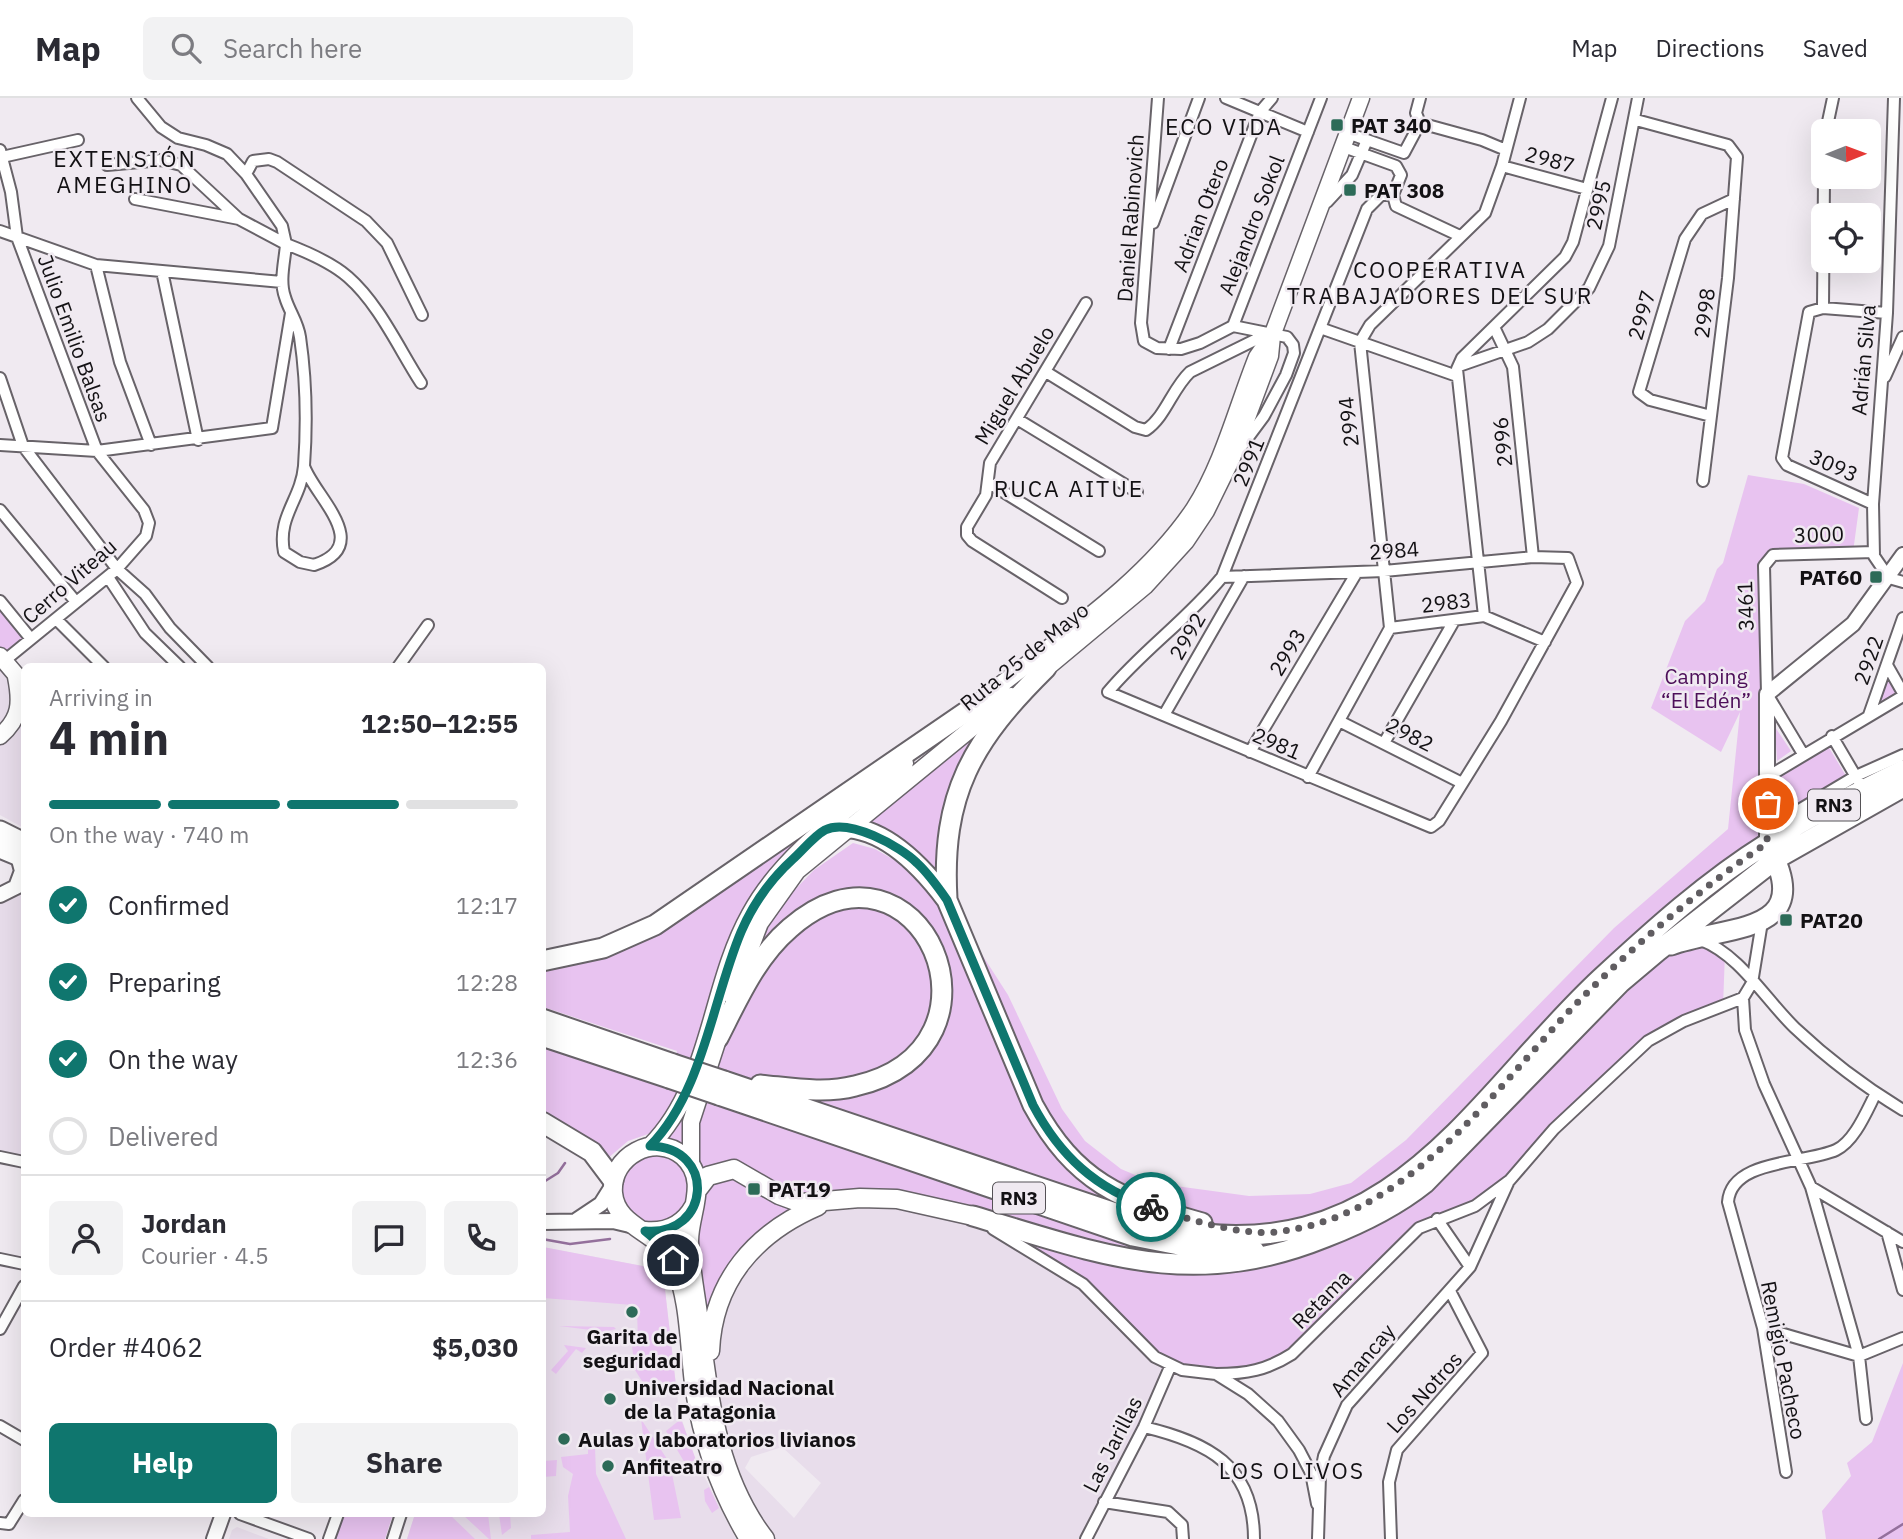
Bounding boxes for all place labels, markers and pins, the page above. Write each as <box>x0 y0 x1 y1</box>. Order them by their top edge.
place label: PAT 340 <box>1351 111 1431 139</box>
marker: PAT 340 <box>1329 117 1345 133</box>
place label: PAT 308 <box>1364 176 1444 204</box>
marker: PAT 308 <box>1342 182 1358 198</box>
place label: PAT60 <box>1799 563 1862 591</box>
marker: PAT60 <box>1868 569 1884 585</box>
pin <box>1738 774 1798 834</box>
place label: PAT20 <box>1800 906 1863 934</box>
marker: PAT20 <box>1778 912 1794 928</box>
place label: PAT19 <box>768 1175 831 1203</box>
marker: PAT19 <box>746 1181 762 1197</box>
pin <box>643 1230 703 1290</box>
marker: Garita de seguridad <box>624 1304 640 1320</box>
place label: Garita de seguridad <box>583 1322 681 1374</box>
place label: Universidad Nacional de la Patagonia <box>624 1373 834 1425</box>
marker: Universidad Nacional de la Patagonia <box>602 1391 618 1407</box>
place label: Aulas y laboratorios livianos <box>578 1425 856 1453</box>
marker: Aulas y laboratorios livianos <box>556 1431 572 1447</box>
place label: Anfiteatro <box>622 1452 722 1480</box>
marker: Anfiteatro <box>600 1458 616 1474</box>

